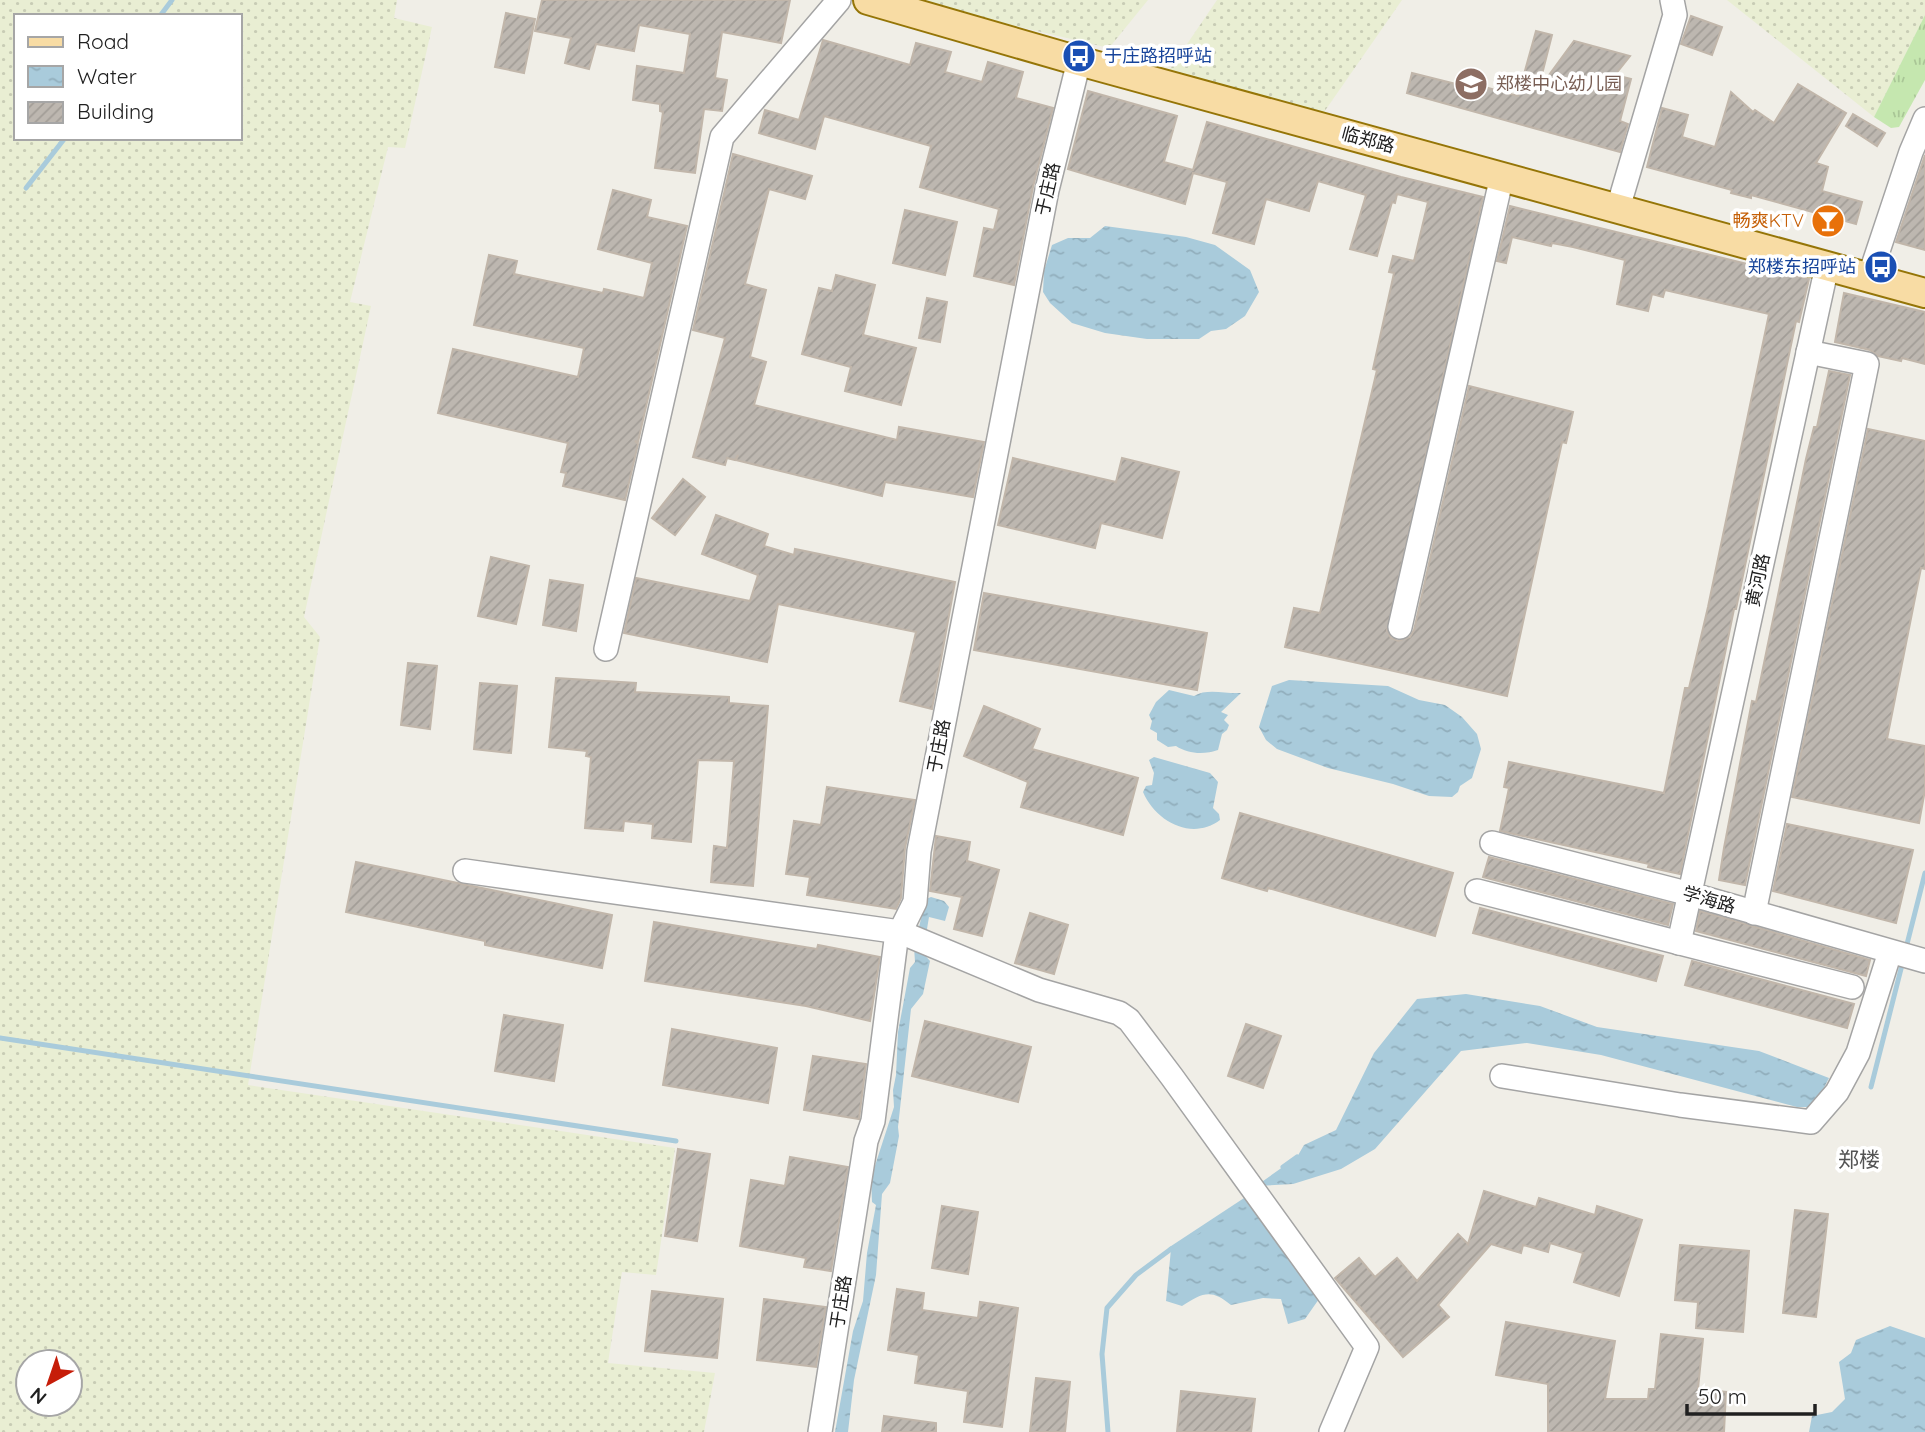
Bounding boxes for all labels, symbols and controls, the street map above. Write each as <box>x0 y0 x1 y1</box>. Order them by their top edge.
legend <box>14 14 242 140</box>
text: Road <box>77 28 129 54</box>
bus stop icon: 于庄路招呼站 <box>1060 37 1098 75</box>
place label: 于庄路招呼站 <box>1104 44 1212 67</box>
text: Water <box>77 63 137 89</box>
school or university icon: 郑楼中心幼儿园 <box>1452 65 1490 103</box>
place label: 郑楼中心幼儿园 <box>1496 72 1622 95</box>
text: Building <box>77 98 154 124</box>
street label: 临郑路 <box>1339 121 1397 158</box>
street label: 于庄路 <box>1030 160 1065 218</box>
bar icon: 畅爽KTV <box>1809 202 1847 240</box>
place label: 畅爽KTV <box>1733 209 1804 232</box>
bus stop icon: 郑楼东招呼站 <box>1862 248 1900 286</box>
place label: 郑楼东招呼站 <box>1748 255 1856 278</box>
street label: 黄河路 <box>1741 551 1774 609</box>
street label: 于庄路 <box>922 717 955 775</box>
street label: 学海路 <box>1680 881 1738 918</box>
district label: 郑楼 <box>1838 1146 1880 1172</box>
street label: 于庄路 <box>825 1273 856 1330</box>
north arrow <box>14 1348 84 1418</box>
scale bar <box>1687 1372 1815 1416</box>
text: N <box>25 1382 51 1410</box>
text: 50 m <box>1698 1383 1747 1409</box>

